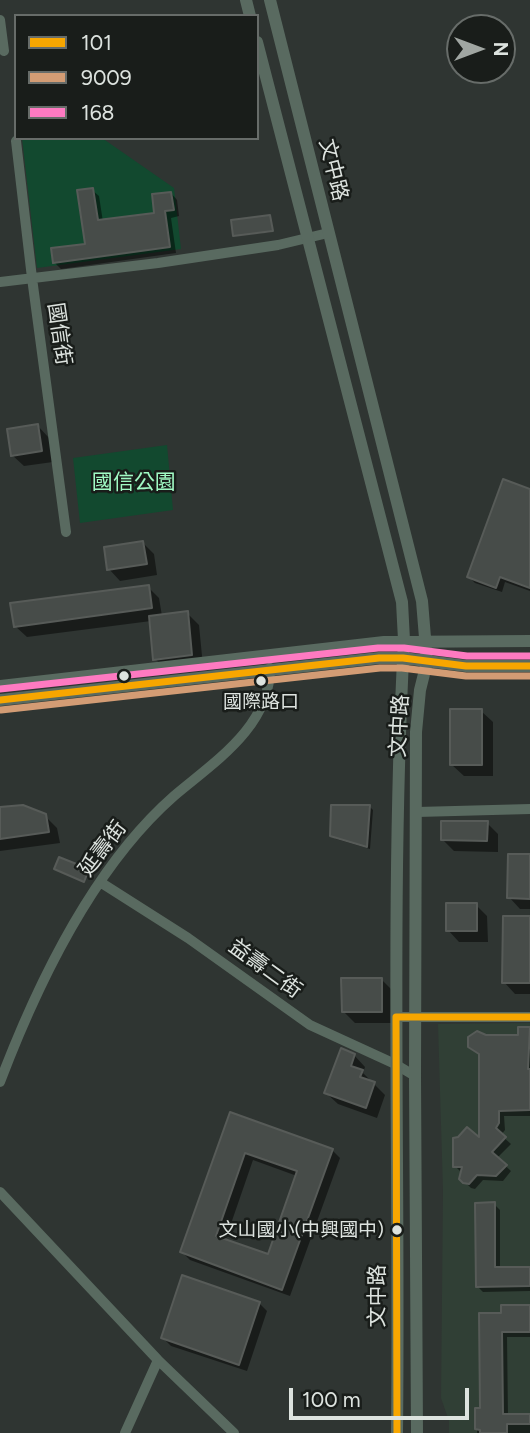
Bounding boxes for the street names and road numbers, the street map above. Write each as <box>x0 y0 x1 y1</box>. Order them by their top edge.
street label: 文中路 <box>313 136 353 204</box>
street label: 國信街 <box>42 301 76 367</box>
street label: 文中路 <box>386 694 414 758</box>
street label: 延壽街 <box>74 816 132 882</box>
street label: 益壽二街 <box>224 934 306 1004</box>
street label: 文中路 <box>365 1265 391 1327</box>

